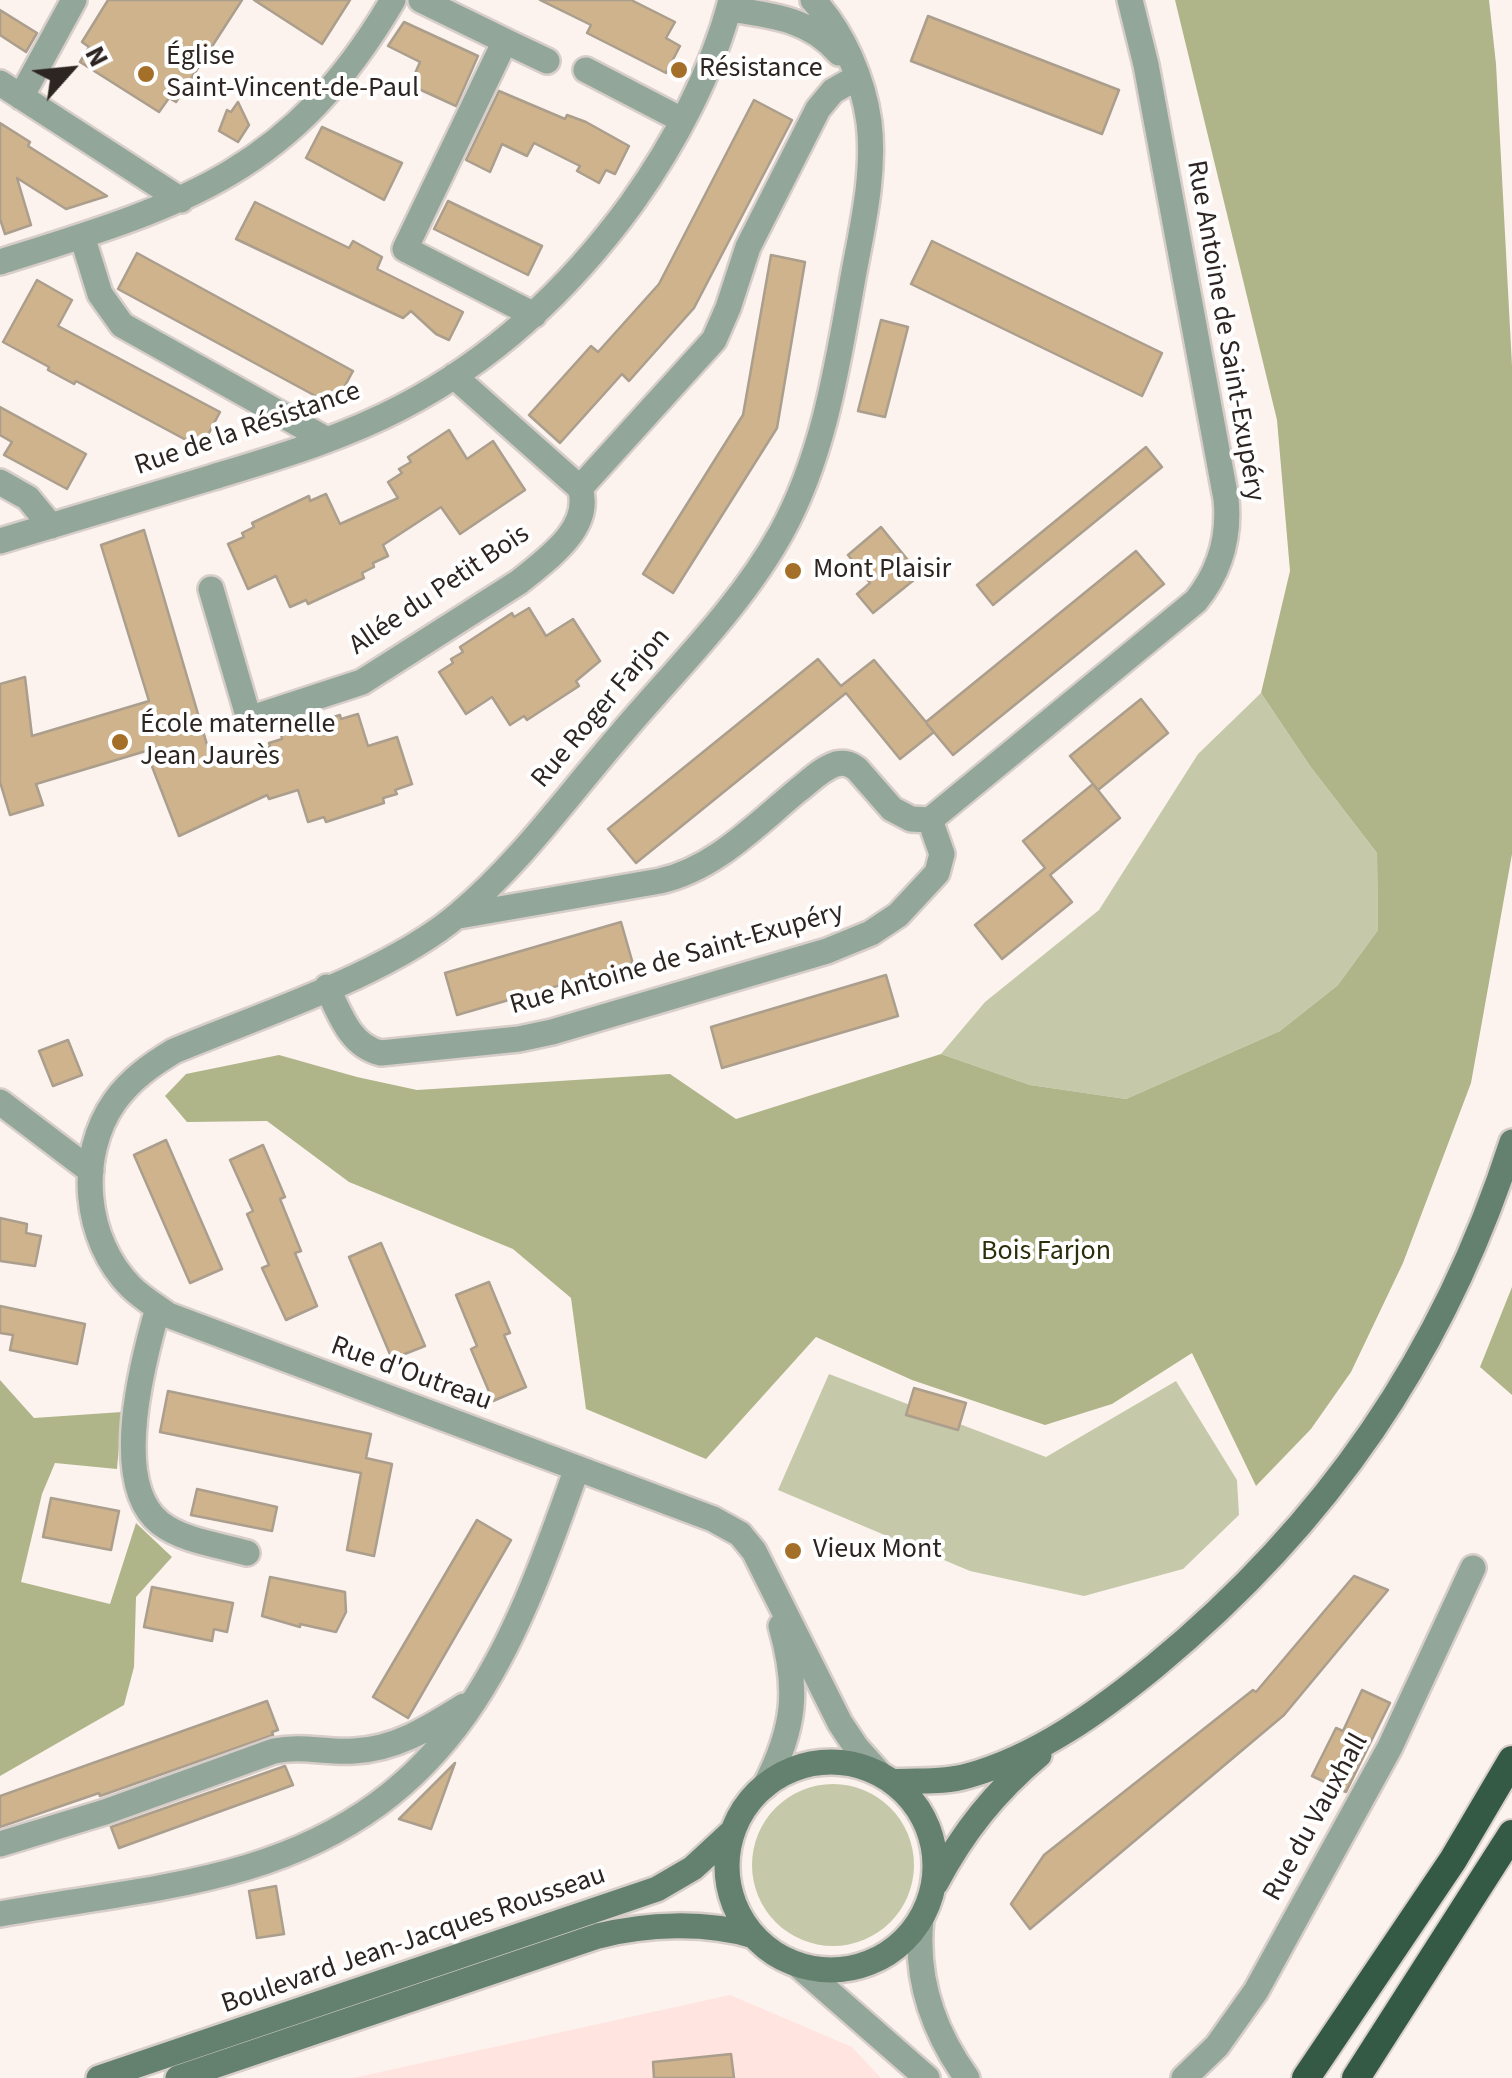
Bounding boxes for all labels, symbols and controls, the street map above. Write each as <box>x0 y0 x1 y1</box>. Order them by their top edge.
north arrow <box>20 20 120 120</box>
text: N <box>75 39 119 74</box>
place label: Église Saint-Vincent-de-Paul <box>166 41 419 107</box>
place label: Résistance <box>699 53 823 87</box>
marker: Résistance <box>668 59 690 81</box>
marker: Église Saint-Vincent-de-Paul <box>135 63 157 85</box>
street label: Rue Antoine de Saint-Exupéry <box>1177 158 1271 504</box>
street label: Rue de la Résistance <box>131 376 365 484</box>
street label: Allée du Petit Bois <box>344 518 536 664</box>
place label: Mont Plaisir <box>813 554 951 588</box>
marker: Mont Plaisir <box>782 560 804 582</box>
street label: Rue Roger Farjon <box>525 622 679 796</box>
place label: École maternelle Jean Jaurès <box>140 709 335 775</box>
marker: École maternelle Jean Jaurès <box>109 731 131 753</box>
street label: Rue Antoine de Saint-Exupéry <box>506 896 848 1024</box>
park label: Bois Farjon <box>981 1236 1111 1270</box>
street label: Rue d'Outreau <box>326 1330 496 1420</box>
place label: Vieux Mont <box>813 1534 942 1568</box>
marker: Vieux Mont <box>782 1540 804 1562</box>
street label: Rue du Vauxhall <box>1257 1728 1377 1908</box>
street label: Boulevard Jean-Jacques Rousseau <box>218 1859 610 2023</box>

